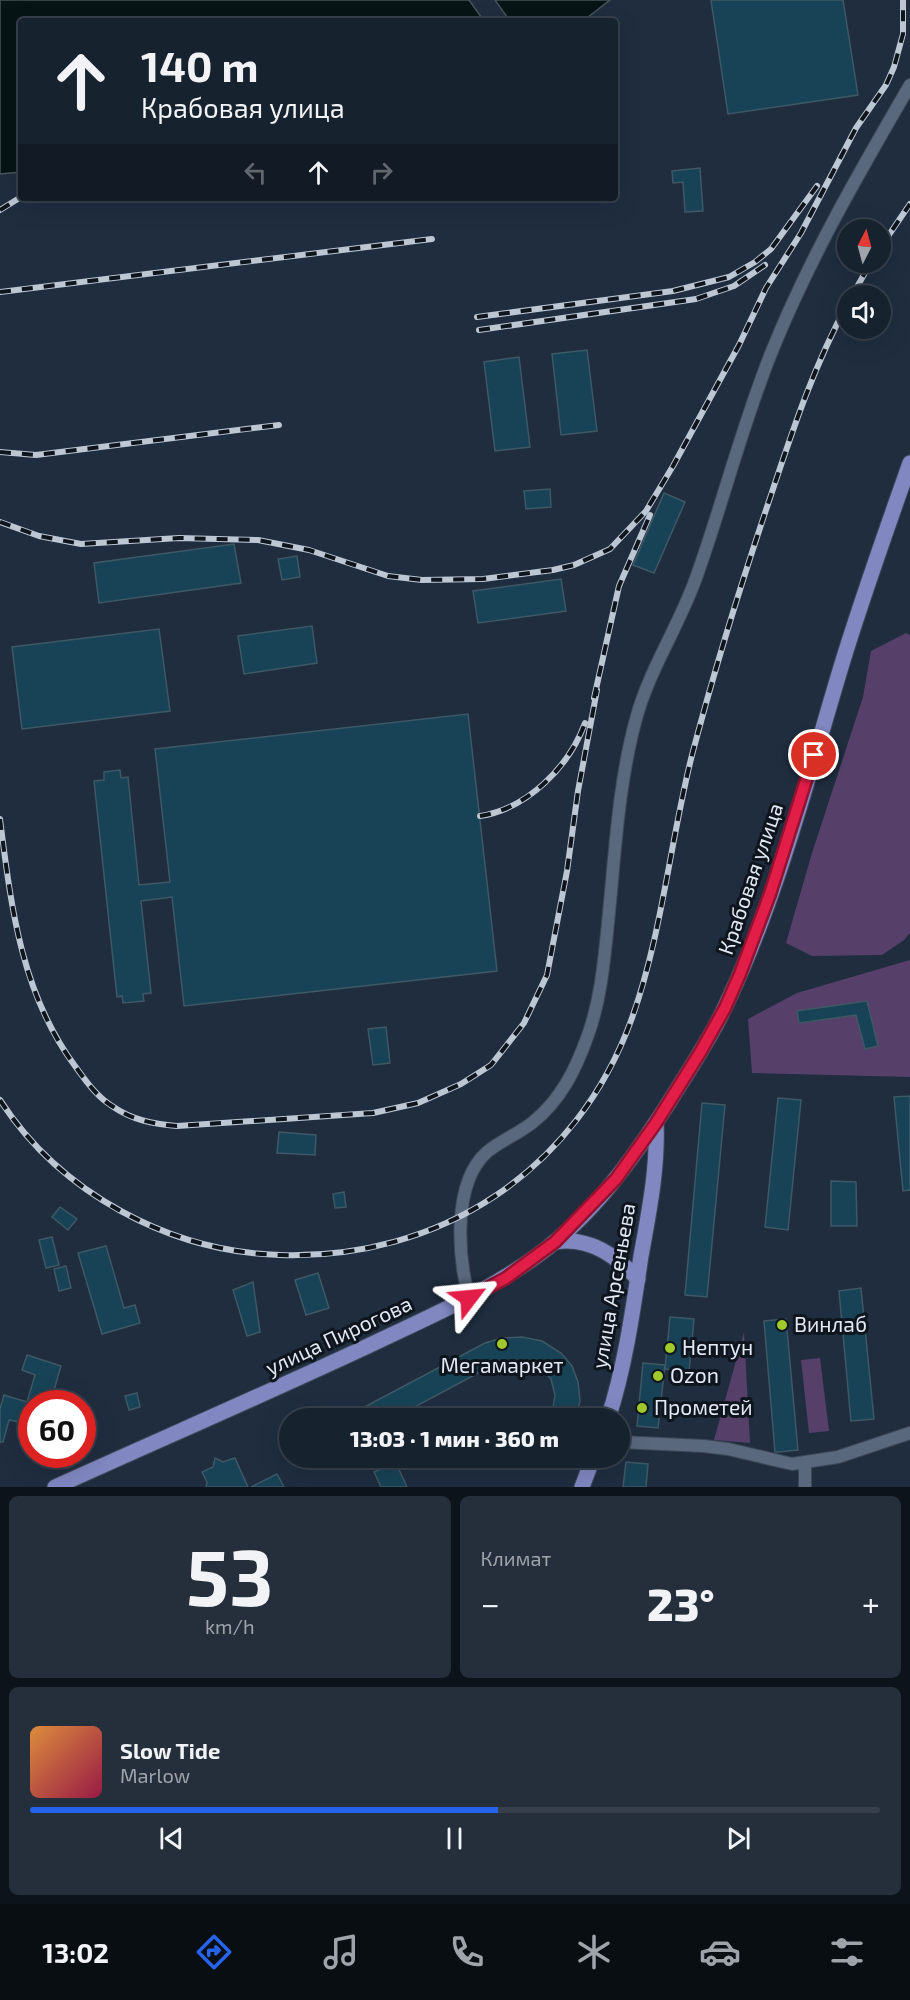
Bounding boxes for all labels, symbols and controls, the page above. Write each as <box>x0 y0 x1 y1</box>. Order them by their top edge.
text: 140 m <box>141 40 258 90</box>
icon: ahead <box>42 42 120 120</box>
text: Крабовая улица <box>141 91 345 123</box>
icon: left <box>239 156 272 189</box>
icon: ahead <box>302 156 335 189</box>
icon: right <box>365 156 398 189</box>
north arrow <box>837 219 891 273</box>
map controls <box>837 219 891 339</box>
button: sound <box>837 285 891 339</box>
pin <box>788 729 839 780</box>
icon: arrive <box>797 738 830 771</box>
street label: Крабовая улица <box>712 800 788 958</box>
street label: улица Арсеньева <box>586 1201 640 1371</box>
position arrow <box>437 1266 501 1330</box>
street label: улица Пирогова <box>261 1290 416 1380</box>
place label: Винлаб <box>794 1311 867 1336</box>
marker: Винлаб <box>775 1318 789 1332</box>
place label: Нептун <box>682 1334 753 1360</box>
marker: Мегамаркет <box>495 1337 509 1351</box>
marker: Нептун <box>663 1341 677 1355</box>
place label: Мегамаркет <box>441 1352 563 1377</box>
place label: Ozon <box>670 1362 719 1387</box>
marker: Ozon <box>651 1369 665 1383</box>
speed limit sign: 60 <box>18 1390 96 1468</box>
place label: Прометей <box>654 1394 753 1419</box>
marker: Прометей <box>635 1401 649 1415</box>
text: 13:03 · 1 мин · 360 m <box>350 1425 559 1451</box>
text: 53 <box>186 1528 273 1622</box>
text: Климат <box>481 1546 551 1570</box>
text: 23° <box>647 1576 715 1630</box>
text: − <box>481 1583 500 1623</box>
text: + <box>862 1583 880 1623</box>
text: km/h <box>205 1614 255 1638</box>
text: Slow Tide <box>120 1737 220 1763</box>
text: Marlow <box>120 1763 190 1787</box>
icon: previous <box>155 1822 188 1855</box>
icon: pause <box>438 1822 471 1855</box>
icon: next <box>722 1822 755 1855</box>
icon: directions <box>193 1931 235 1973</box>
icon: music <box>320 1931 362 1973</box>
icon: phone <box>446 1931 488 1973</box>
icon: climate <box>573 1931 615 1973</box>
icon: car <box>699 1931 741 1973</box>
icon: filters <box>826 1931 868 1973</box>
text: 13:02 <box>42 1936 109 1968</box>

